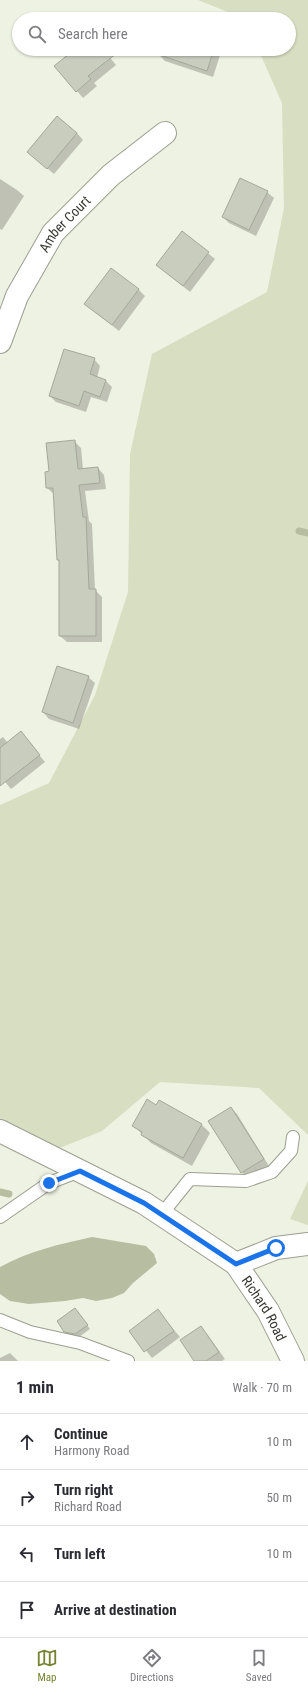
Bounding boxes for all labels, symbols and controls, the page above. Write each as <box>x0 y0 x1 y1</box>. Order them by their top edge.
search box <box>12 12 296 56</box>
icon: search <box>26 23 48 45</box>
text: Search here <box>58 25 128 43</box>
street label: Amber Court <box>36 192 94 255</box>
route end <box>40 1174 58 1192</box>
route start <box>267 1239 285 1257</box>
street label: Richard Road <box>238 1273 290 1343</box>
text: 1 min <box>16 1377 54 1397</box>
text: Walk · 70 m <box>232 1380 292 1395</box>
text: Continue <box>54 1425 108 1443</box>
icon: ahead <box>16 1431 38 1453</box>
text: 10 m <box>266 1434 292 1449</box>
text: Harmony Road <box>54 1443 129 1458</box>
text: Turn right <box>54 1481 113 1499</box>
icon: right <box>16 1487 38 1509</box>
text: 50 m <box>266 1490 292 1505</box>
text: Richard Road <box>54 1499 122 1514</box>
icon: left <box>16 1543 38 1565</box>
text: Turn left <box>54 1545 105 1563</box>
text: 10 m <box>266 1546 292 1561</box>
icon: arrive <box>16 1599 38 1621</box>
text: Arrive at destination <box>54 1601 177 1619</box>
tab: Map <box>36 1647 58 1684</box>
tab: Directions <box>130 1647 174 1684</box>
tab: Saved <box>246 1647 272 1684</box>

